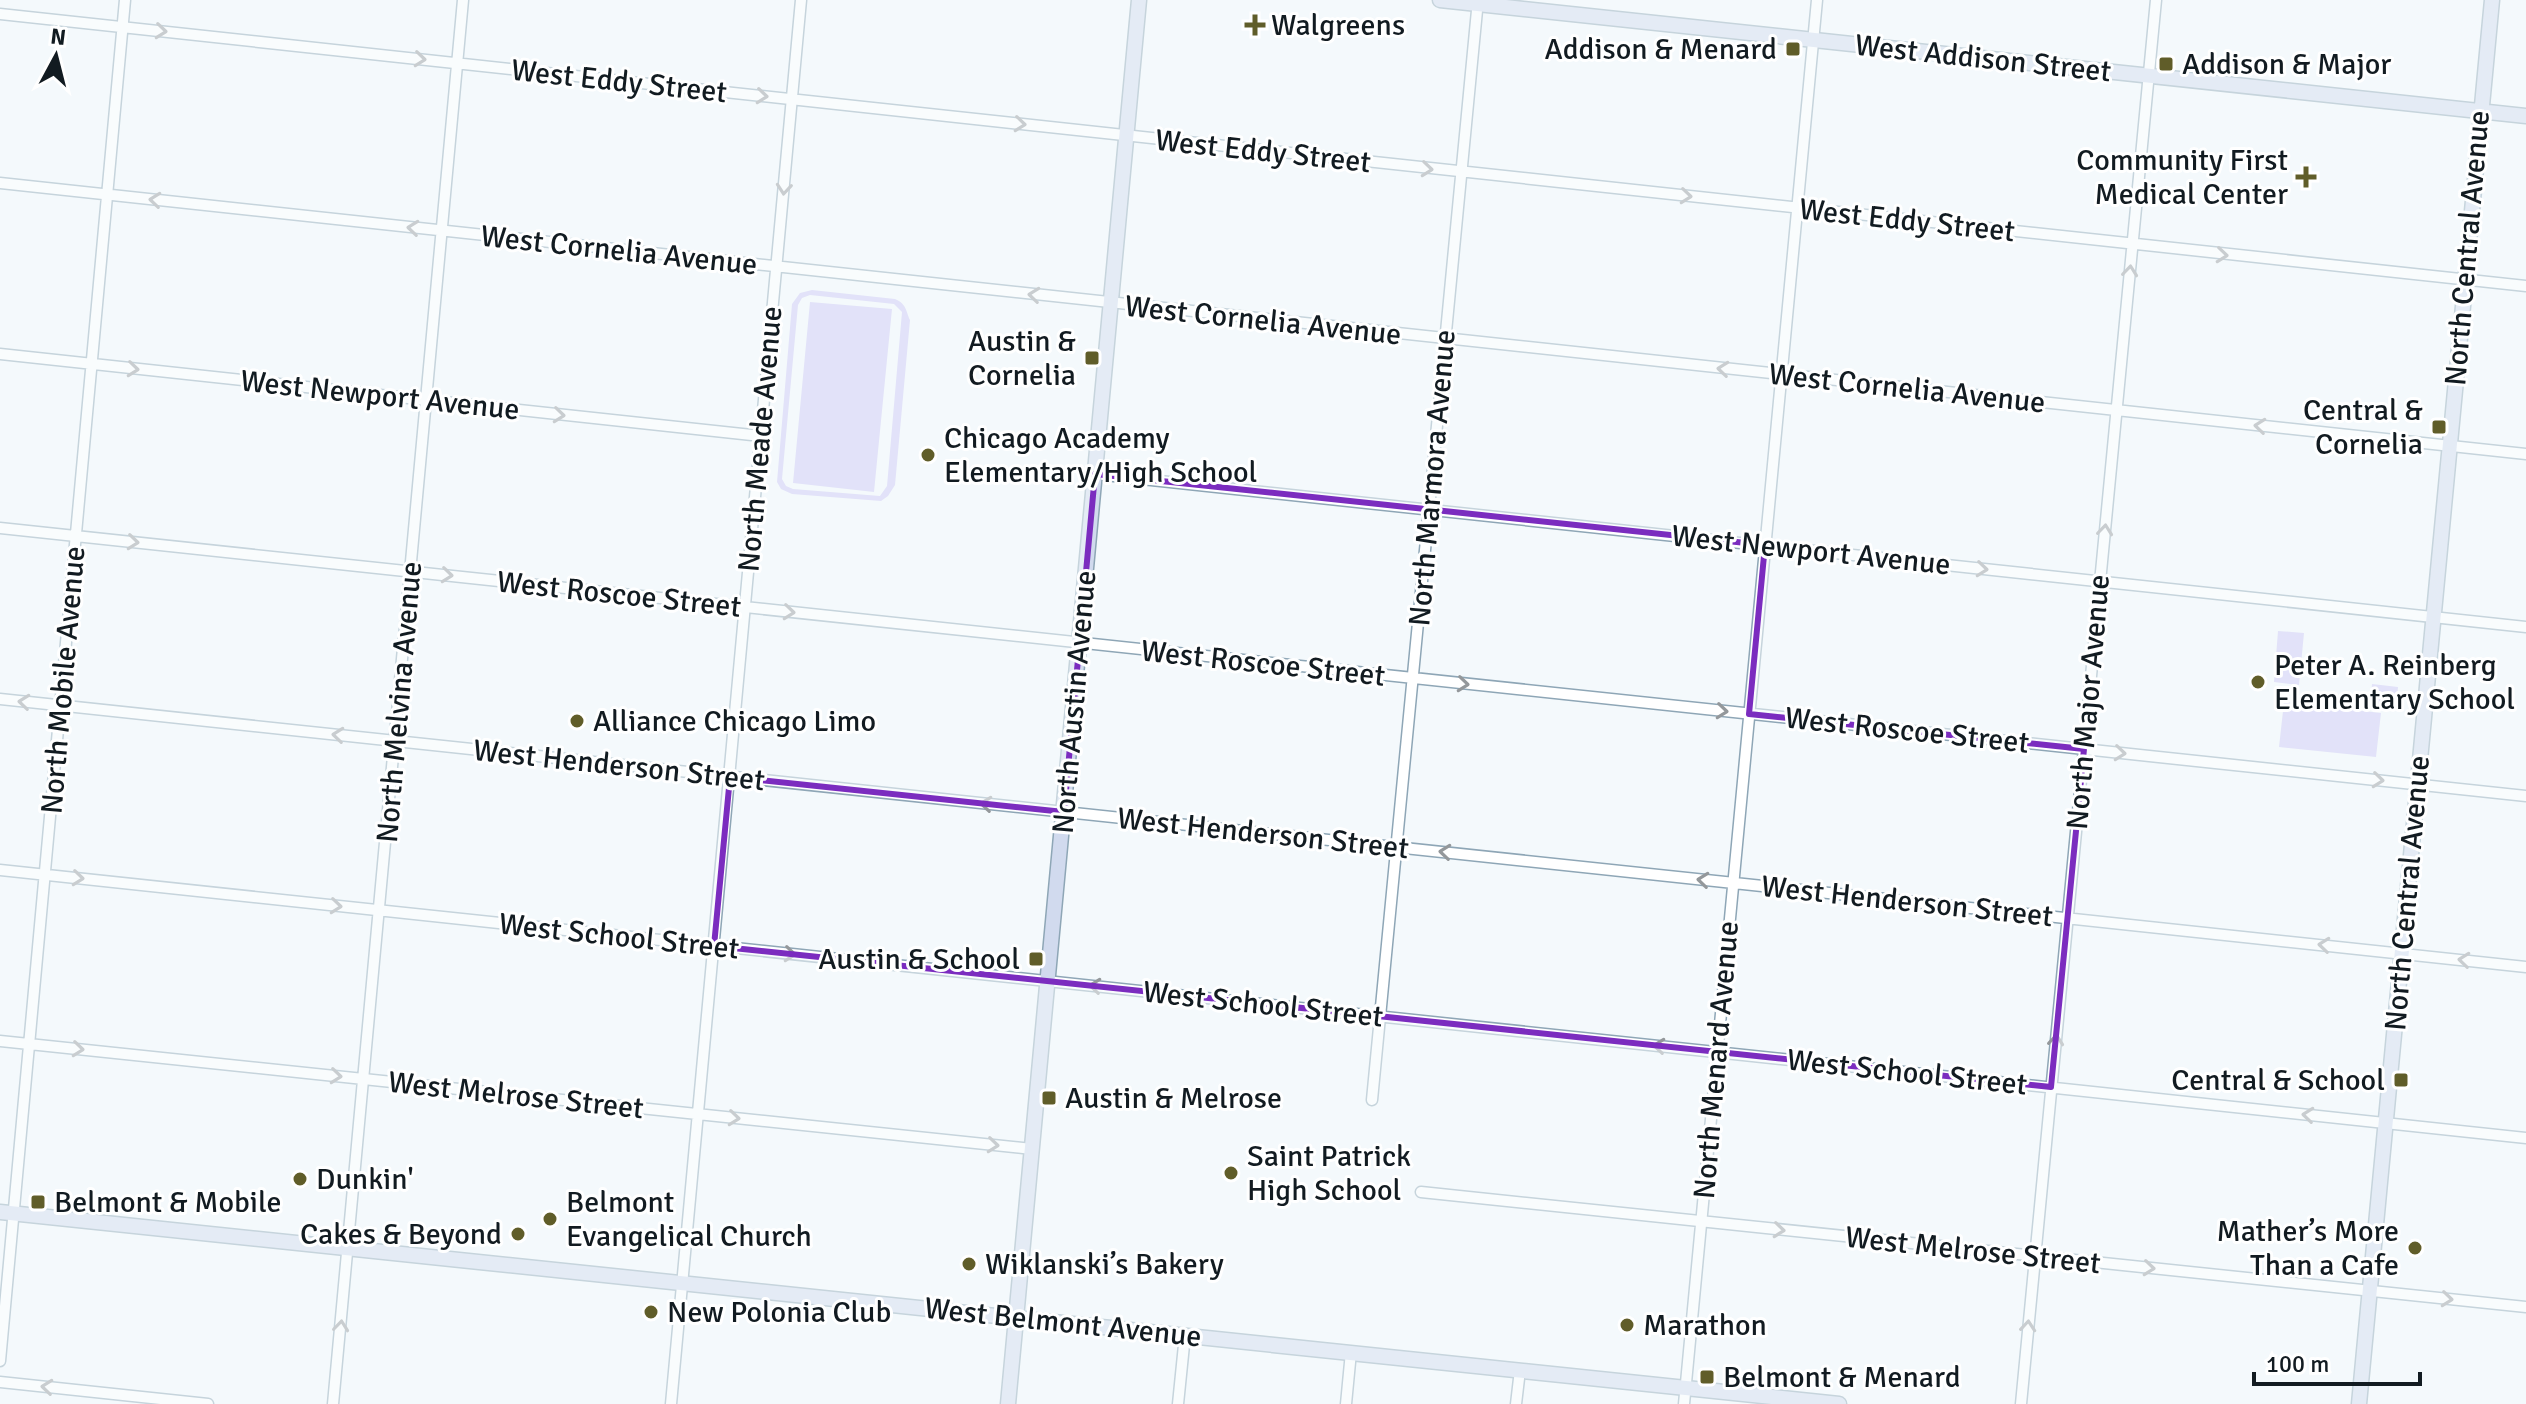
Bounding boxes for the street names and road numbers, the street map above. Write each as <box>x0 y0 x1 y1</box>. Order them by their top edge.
street label: West Addison Street <box>1853 27 2113 90</box>
street label: West Eddy Street <box>509 52 729 111</box>
street label: North Central Avenue <box>2437 109 2498 387</box>
street label: West Eddy Street <box>1153 122 1373 181</box>
street label: West Eddy Street <box>1797 191 2017 250</box>
street label: West Cornelia Avenue <box>479 218 759 283</box>
street label: West Cornelia Avenue <box>1123 288 1403 353</box>
street label: North Meade Avenue <box>730 305 791 574</box>
street label: North Marmora Avenue <box>1401 328 1464 628</box>
street label: West Cornelia Avenue <box>1767 356 2047 421</box>
street label: West Newport Avenue <box>239 362 521 429</box>
street label: West Newport Avenue <box>1670 517 1952 584</box>
street label: North Mobile Avenue <box>33 545 94 816</box>
street label: North Melvina Avenue <box>369 560 430 844</box>
street label: West Roscoe Street <box>495 563 743 626</box>
street label: North Austin Avenue <box>1045 569 1104 835</box>
street label: North Major Avenue <box>2059 573 2118 831</box>
street label: West Roscoe Street <box>1139 632 1387 695</box>
street label: West Roscoe Street <box>1783 699 2031 762</box>
street label: West Henderson Street <box>471 732 767 799</box>
street label: North Central Avenue <box>2377 754 2438 1032</box>
street label: West Henderson Street <box>1115 800 1411 867</box>
street label: West Henderson Street <box>1759 868 2055 935</box>
street label: West School Street <box>497 905 741 968</box>
street label: North Menard Avenue <box>1686 919 1747 1201</box>
street label: West School Street <box>1141 973 1385 1036</box>
street label: West School Street <box>1785 1041 2029 1104</box>
street label: West Melrose Street <box>386 1064 645 1127</box>
street label: West Melrose Street <box>1843 1219 2102 1282</box>
street label: West Belmont Avenue <box>923 1290 1203 1355</box>

